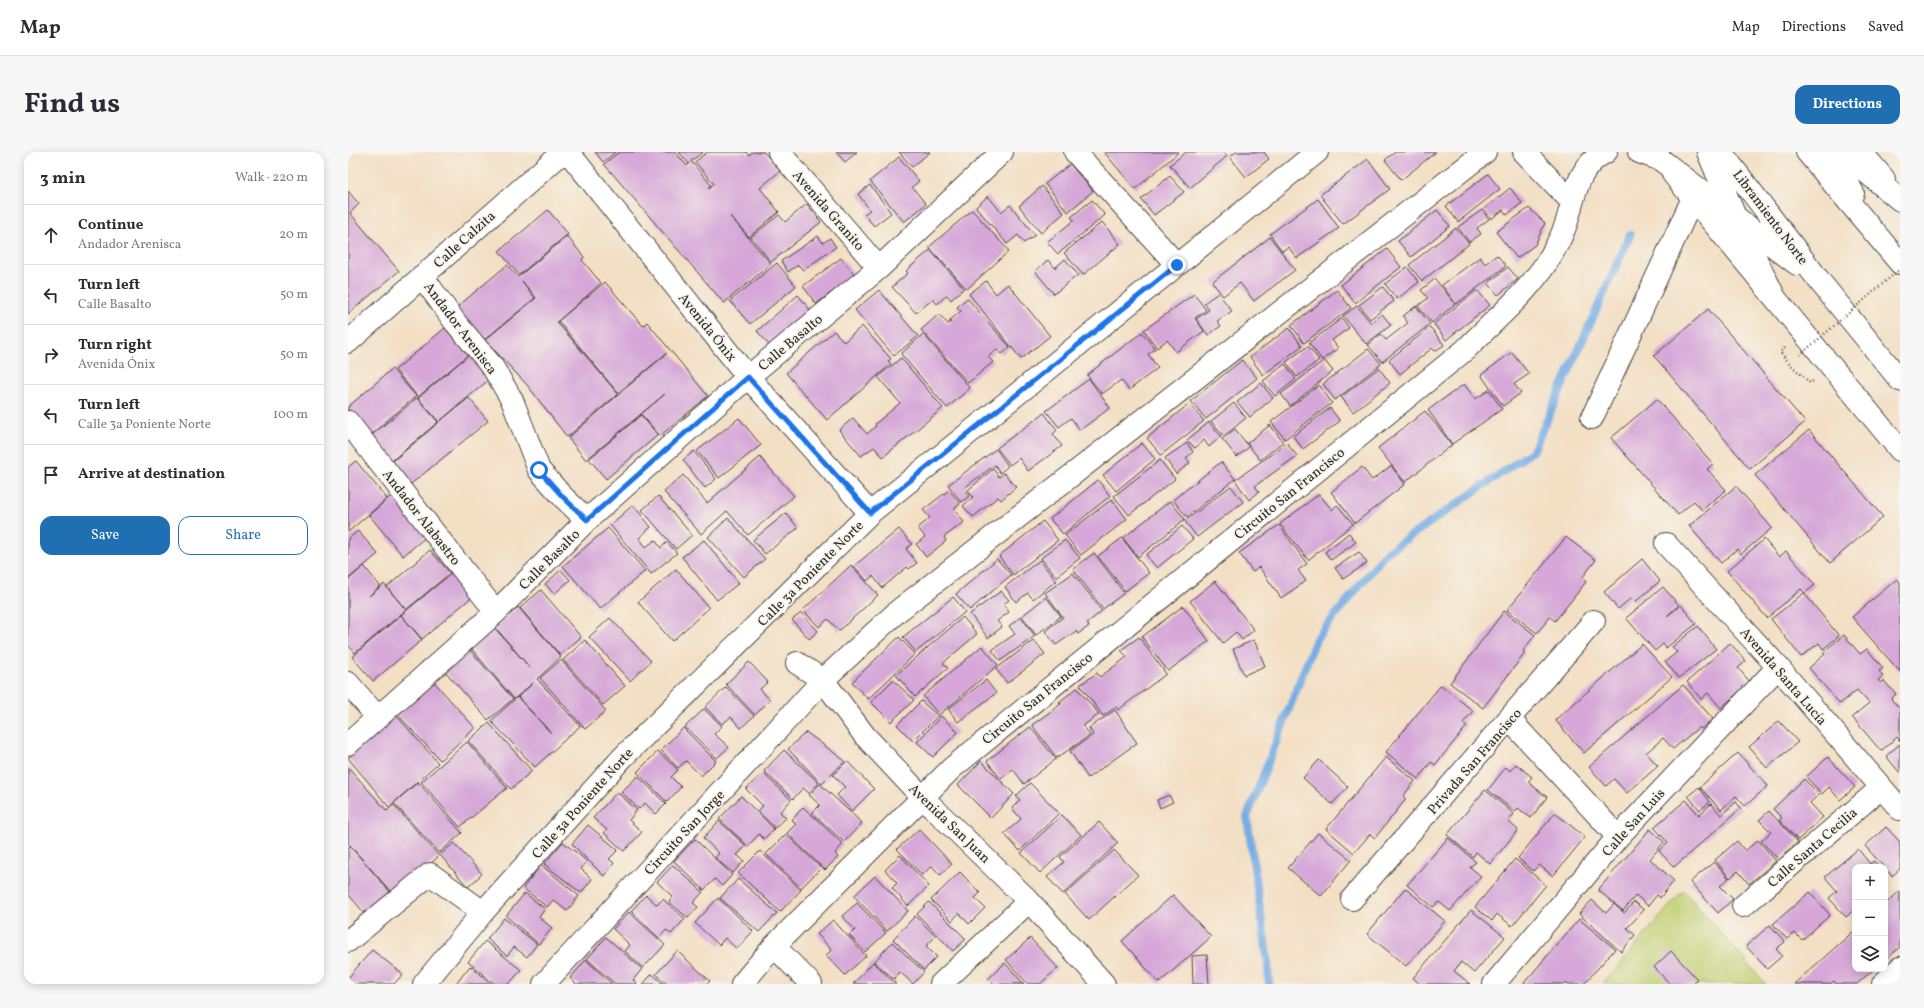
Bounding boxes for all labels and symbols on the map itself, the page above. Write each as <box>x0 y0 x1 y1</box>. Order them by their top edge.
street label: Avenida Granito <box>788 167 868 255</box>
street label: Libramiento Norte <box>1728 167 1812 270</box>
street label: Calle Calzita <box>430 207 500 273</box>
route end <box>1168 256 1186 274</box>
street label: Andador Arenisca <box>419 279 501 379</box>
street label: Avenida Ónix <box>673 289 741 366</box>
street label: Calle Basalto <box>755 310 827 376</box>
street label: Circuito San Francisco <box>1231 444 1349 545</box>
route start <box>530 461 548 479</box>
street label: Andador Alabastro <box>377 466 464 570</box>
street label: Calle 3a Poniente Norte <box>754 517 869 631</box>
street label: Calle Basalto <box>515 525 585 595</box>
street label: Avenida Santa Lucía <box>1735 624 1831 730</box>
street label: Circuito San Francisco <box>979 649 1097 750</box>
street label: Privada San Francisco <box>1424 705 1527 819</box>
street label: Calle 3a Poniente Norte <box>528 744 638 864</box>
street label: Avenida San Juan <box>904 780 994 868</box>
street label: Calle San Luis <box>1598 785 1670 861</box>
street label: Circuito San Jorge <box>641 786 730 880</box>
street label: Calle Santa Cecilia <box>1764 804 1862 892</box>

